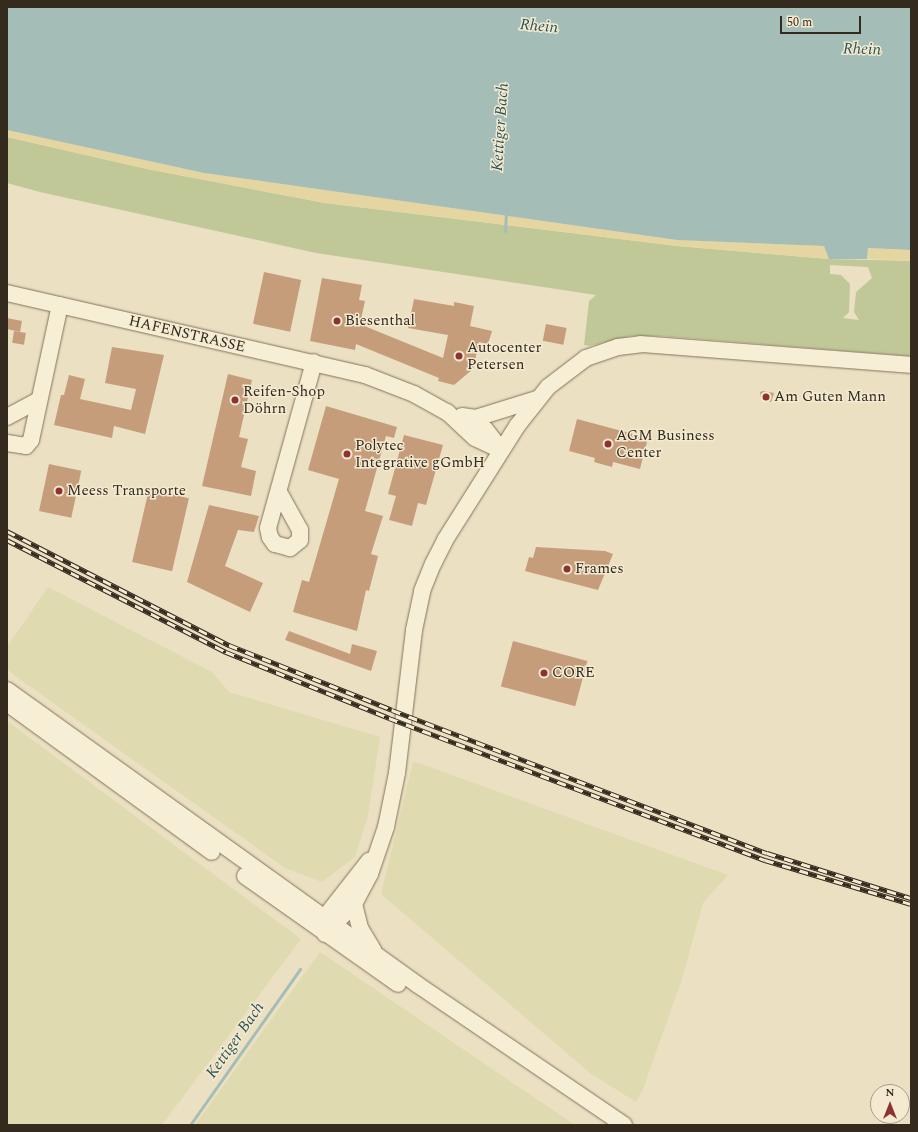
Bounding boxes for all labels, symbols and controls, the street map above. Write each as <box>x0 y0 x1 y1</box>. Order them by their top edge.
scale bar <box>782 8 863 34</box>
text: 50 m <box>787 13 812 32</box>
water label: Rhein <box>519 15 559 37</box>
water label: Rhein <box>843 39 881 59</box>
water label: Kettiger Bach <box>487 82 513 172</box>
street label: HAFENSTRASSE <box>127 312 247 356</box>
place label: Biesenthal <box>345 312 415 330</box>
marker: Biesenthal <box>332 316 342 326</box>
place label: Autocenter Petersen <box>467 338 542 373</box>
marker: Autocenter Petersen <box>454 351 464 361</box>
place label: Reifen-Shop Döhrn <box>243 382 325 417</box>
place label: Am Guten Mann <box>774 388 886 406</box>
marker: Am Guten Mann <box>761 392 771 402</box>
marker: Reifen-Shop Döhrn <box>230 395 240 405</box>
place label: AGM Business Center <box>616 426 715 461</box>
place label: Polytec Integrative gGmbH <box>355 436 485 471</box>
marker: AGM Business Center <box>603 439 613 449</box>
marker: Polytec Integrative gGmbH <box>342 449 352 459</box>
place label: Meess Transporte <box>67 482 186 500</box>
marker: Meess Transporte <box>54 486 64 496</box>
place label: Frames <box>575 560 624 578</box>
marker: Frames <box>562 564 572 574</box>
place label: CORE <box>552 664 595 682</box>
marker: CORE <box>539 668 549 678</box>
water label: Kettiger Bach <box>202 998 268 1082</box>
north arrow <box>870 1084 910 1124</box>
text: N <box>886 1084 894 1101</box>

